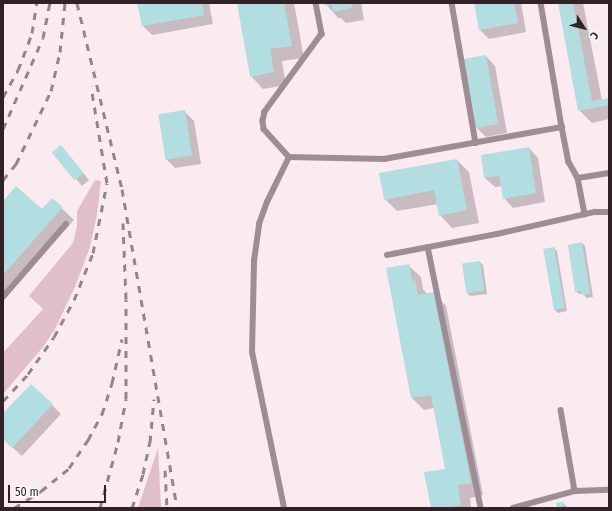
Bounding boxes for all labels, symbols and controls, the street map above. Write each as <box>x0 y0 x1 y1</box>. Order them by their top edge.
north arrow <box>564 8 604 48</box>
text: С <box>587 29 601 41</box>
scale bar <box>10 477 108 503</box>
text: 50 m <box>15 485 39 499</box>

